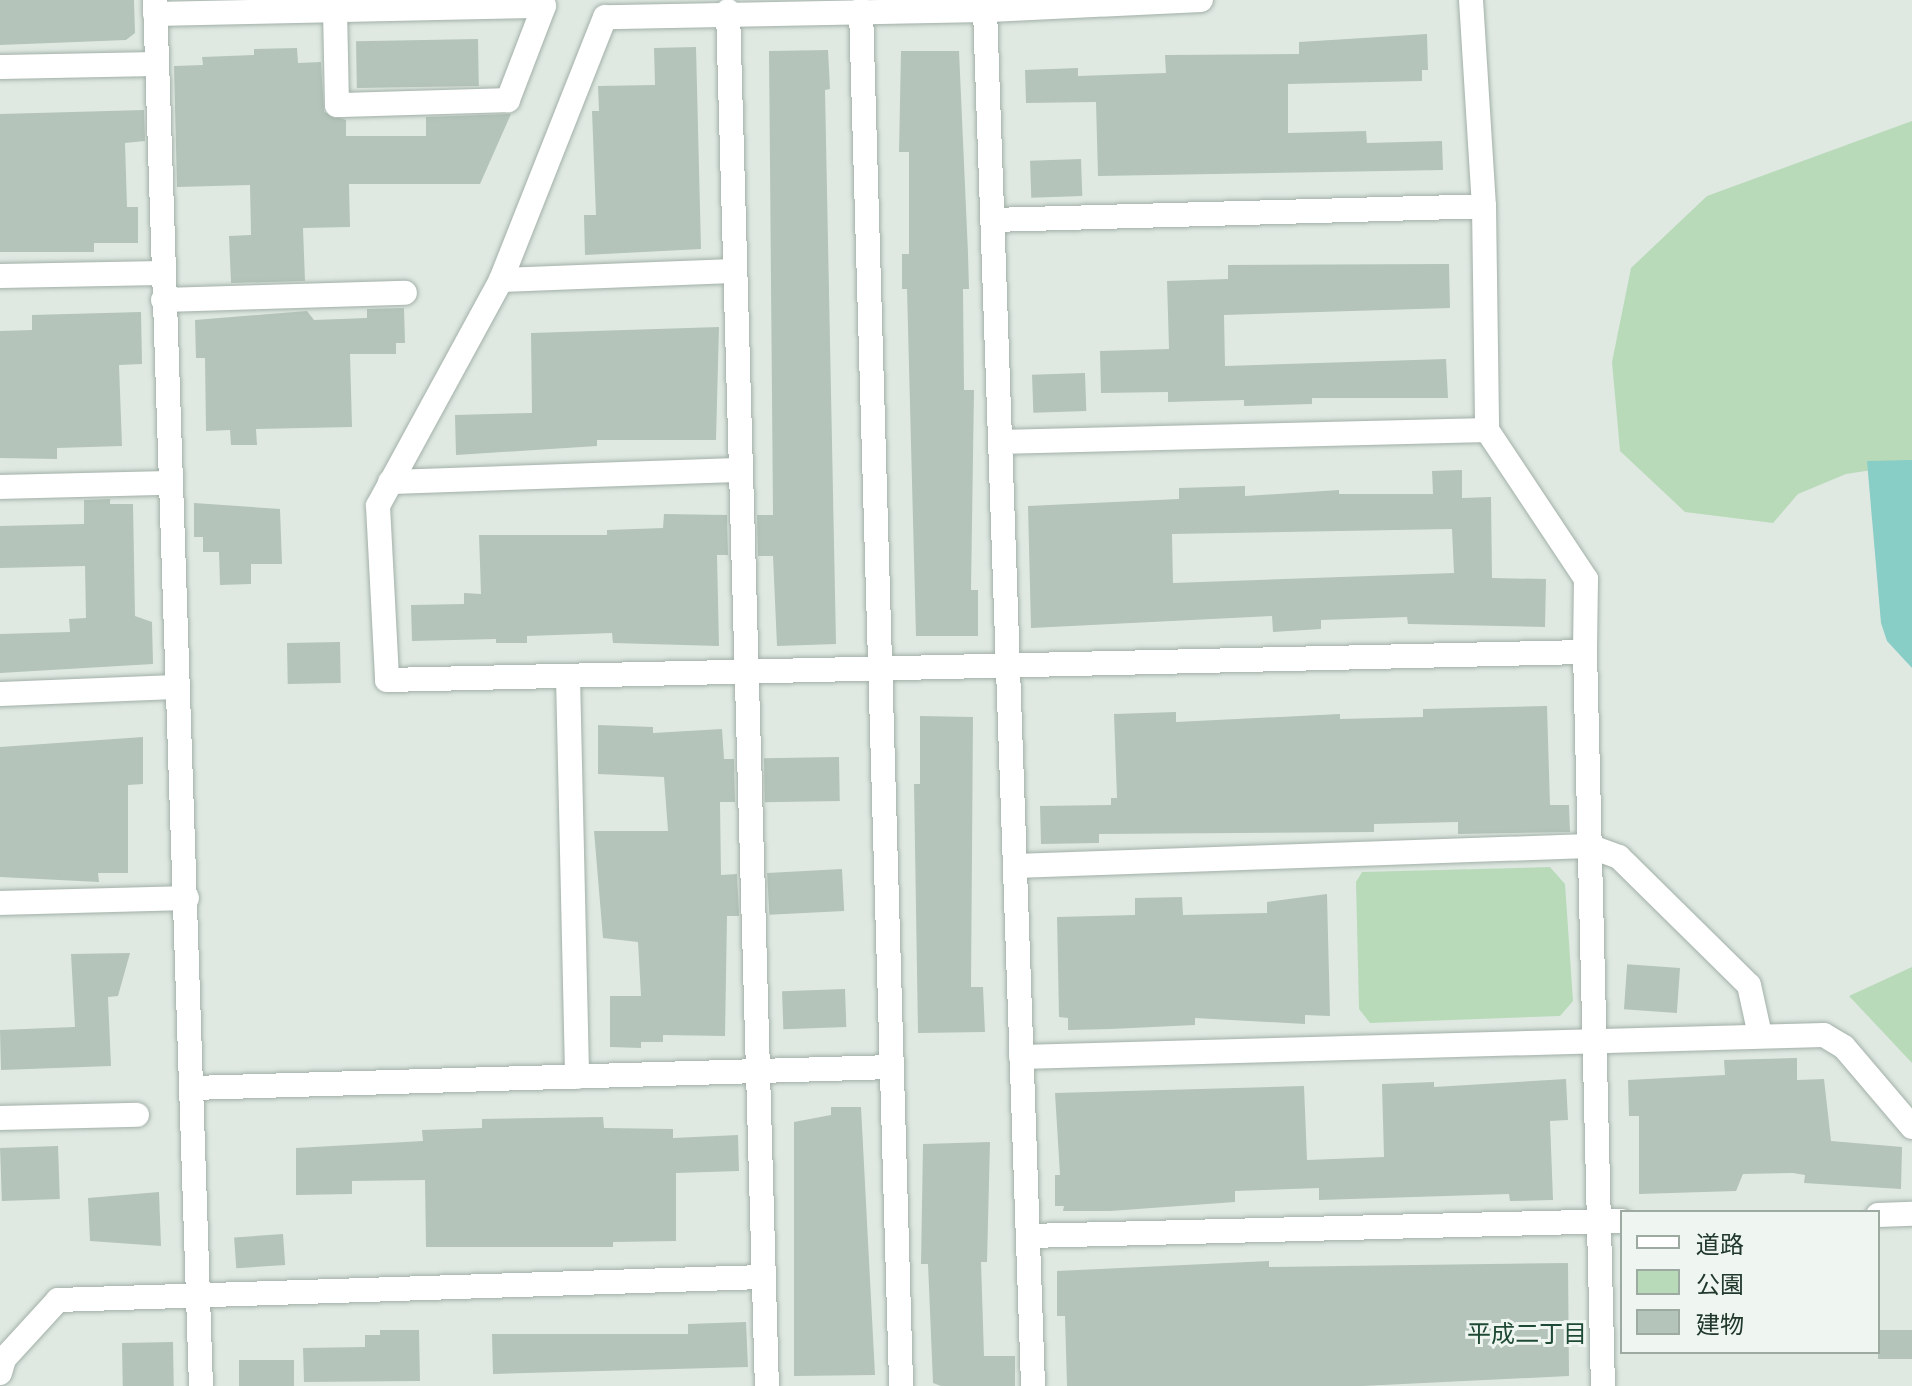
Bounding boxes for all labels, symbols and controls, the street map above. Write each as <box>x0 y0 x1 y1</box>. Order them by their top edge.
legend <box>1620 1210 1880 1354</box>
text: 道路 <box>1696 1230 1744 1259</box>
text: 公園 <box>1696 1270 1744 1299</box>
text: 建物 <box>1696 1310 1744 1339</box>
district label: 平成二丁目 <box>1467 1320 1587 1348</box>

